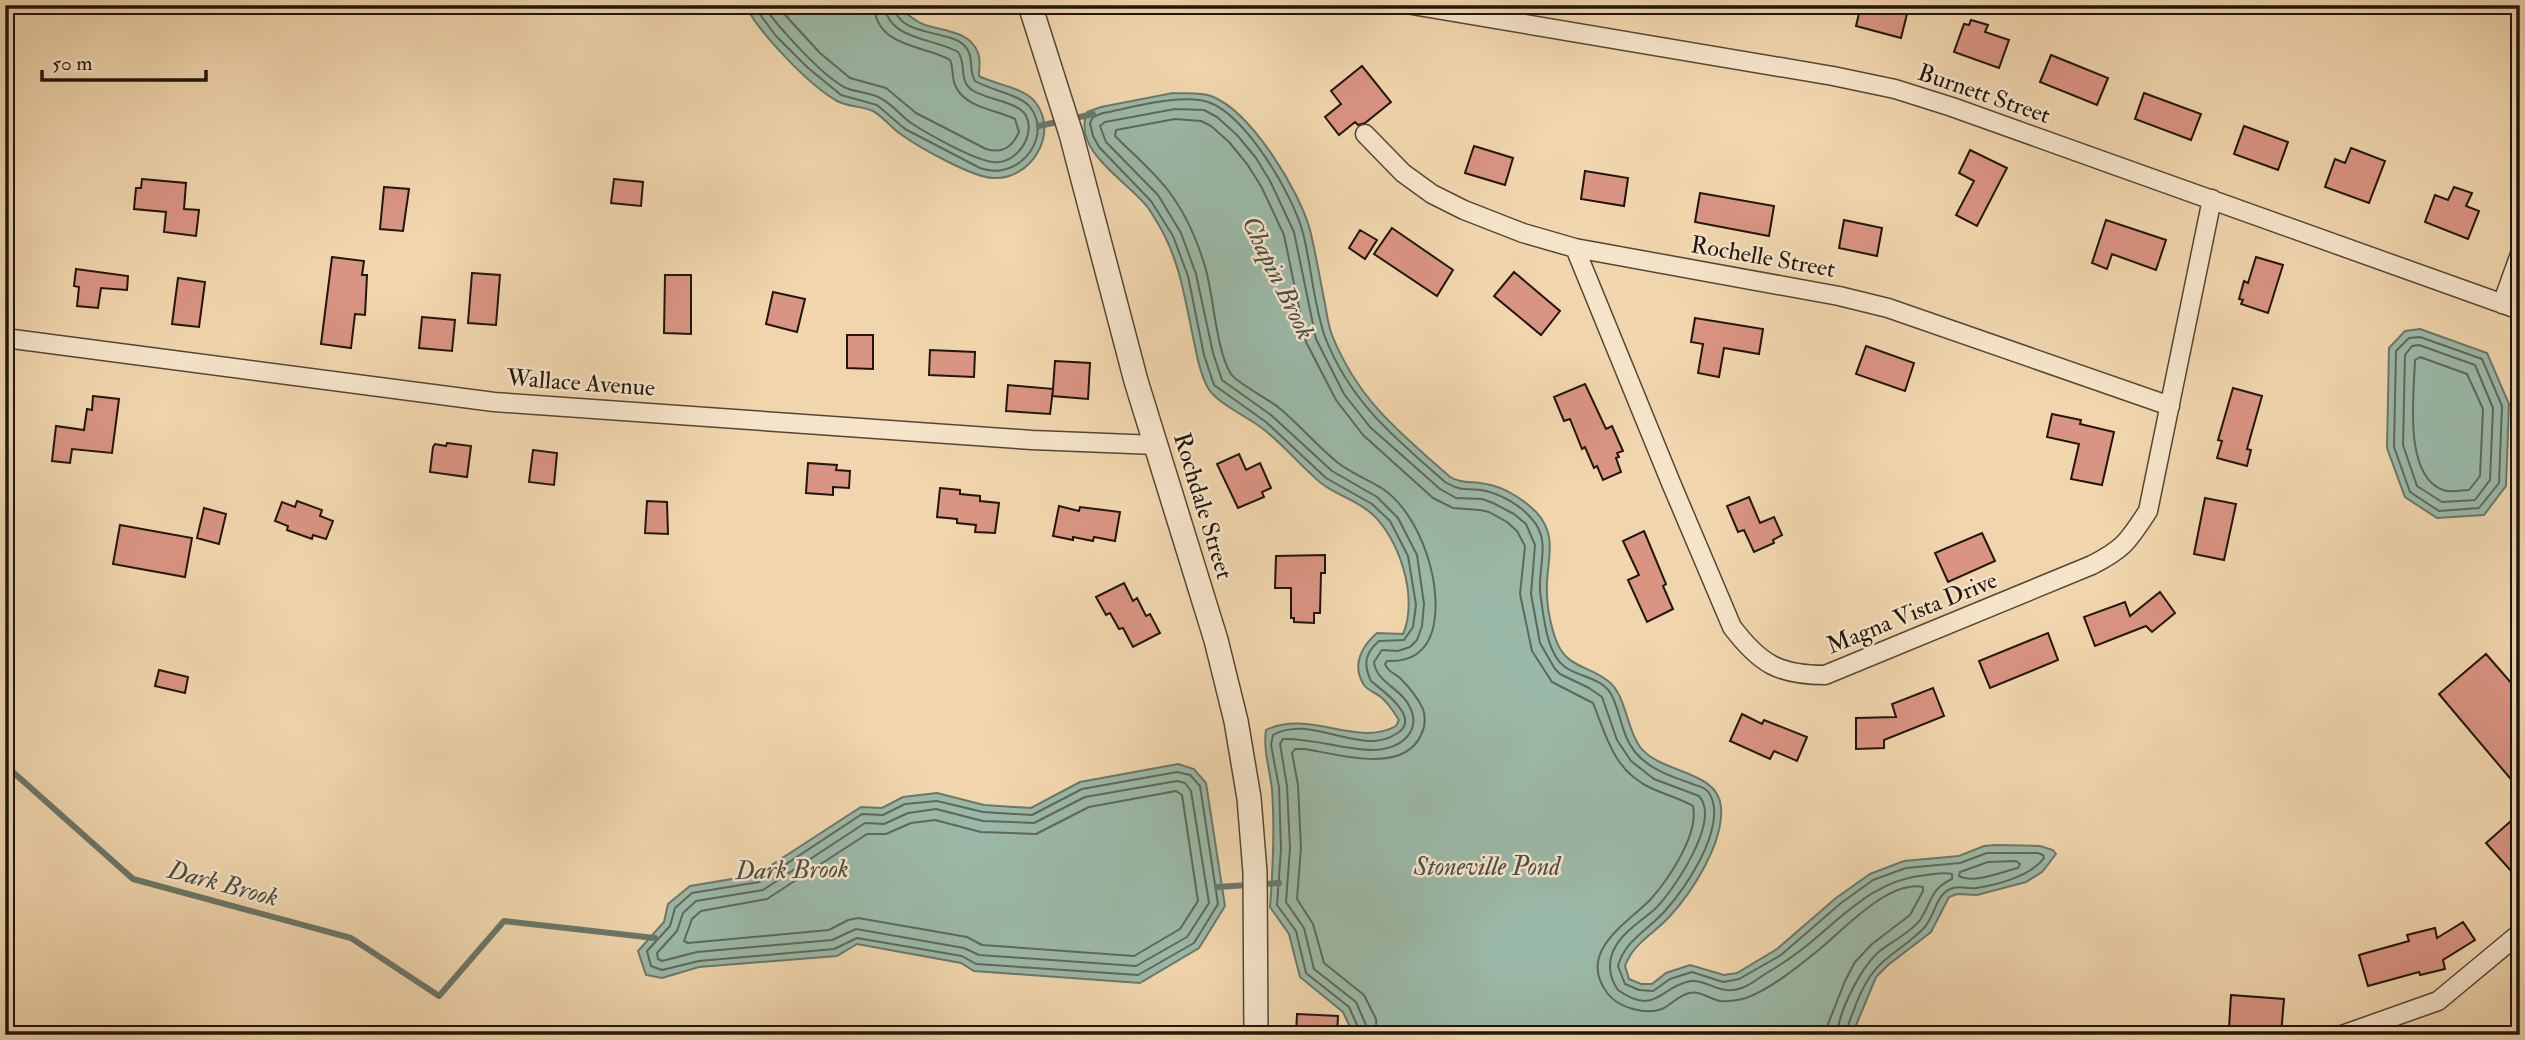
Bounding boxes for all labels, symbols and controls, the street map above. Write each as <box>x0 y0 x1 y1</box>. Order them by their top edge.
scale bar <box>42 38 206 82</box>
text: 50 m <box>52 50 93 77</box>
street label: Burnett Street <box>1914 57 2054 131</box>
water label: Chapin Brook <box>1234 211 1322 345</box>
street label: Rochelle Street <box>1688 229 1838 285</box>
street label: Wallace Avenue <box>505 362 656 404</box>
street label: Rochdale Street <box>1166 429 1240 583</box>
street label: Magna Vista Drive <box>1822 565 2002 661</box>
water label: Stoneville Pond <box>1413 851 1562 883</box>
water label: Dark Brook <box>734 853 849 887</box>
water label: Dark Brook <box>163 854 282 914</box>

